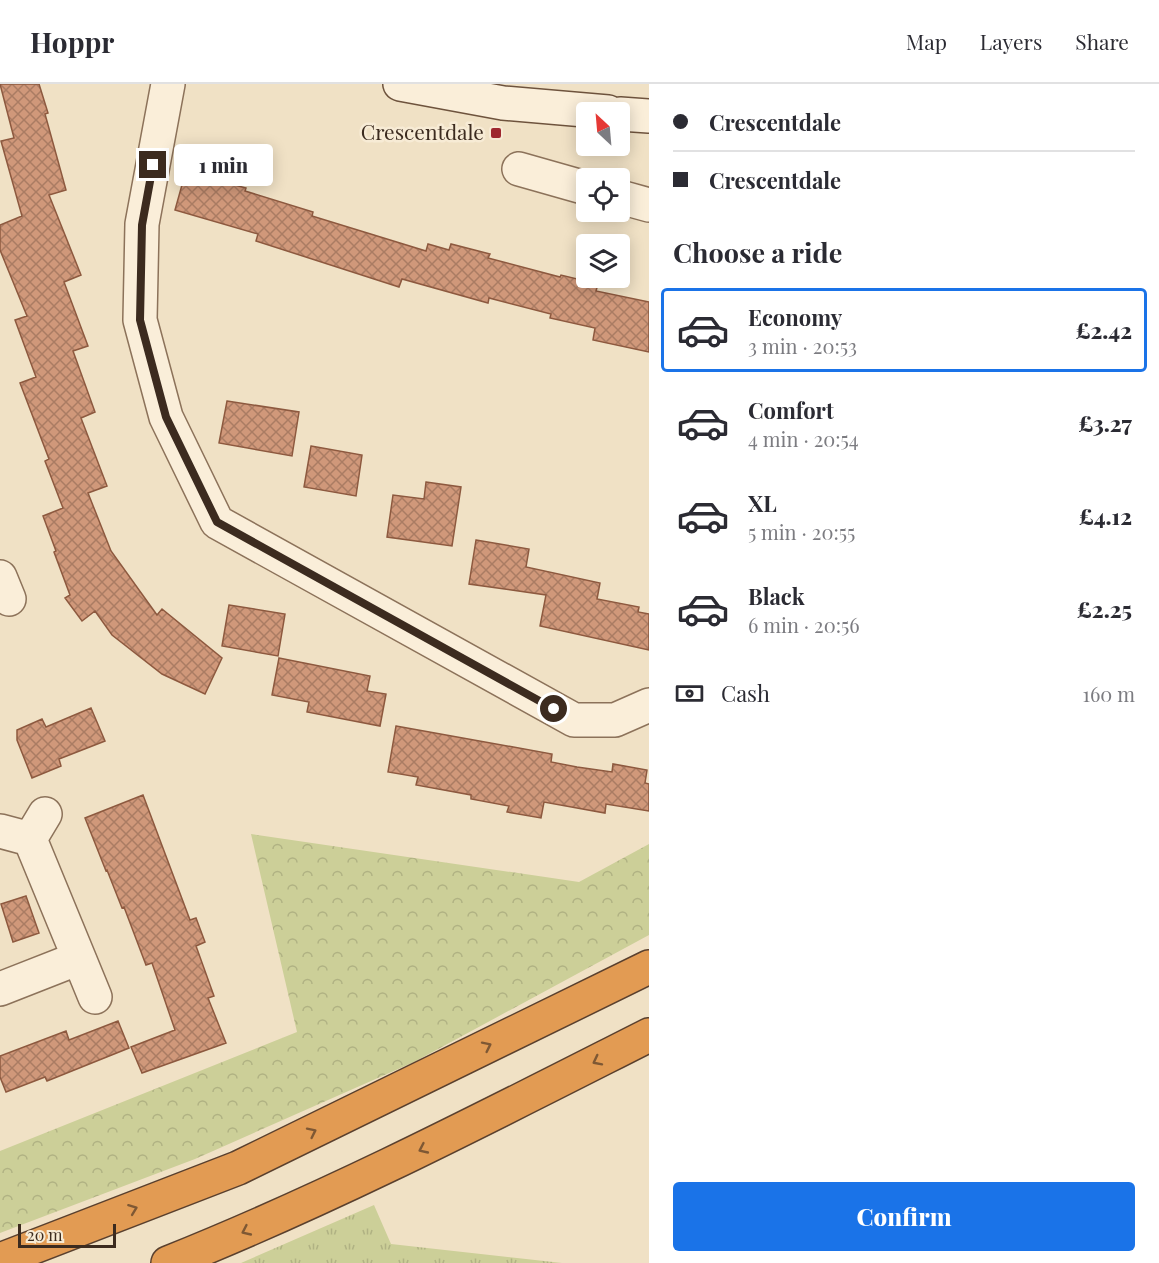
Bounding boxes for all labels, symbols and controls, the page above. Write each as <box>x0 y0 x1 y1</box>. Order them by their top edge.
text: Hoppr <box>30 23 114 60</box>
text: Map <box>906 27 947 55</box>
text: Layers <box>980 27 1042 55</box>
text: Share <box>1075 27 1129 55</box>
north arrow <box>576 102 630 156</box>
map controls <box>576 102 630 288</box>
text: Crescentdale <box>709 107 841 137</box>
place label: Crescentdale <box>361 117 484 145</box>
marker: Crescentdale <box>489 126 503 140</box>
callout: 1 min <box>174 144 273 186</box>
route end <box>139 151 166 178</box>
text: 1 min <box>199 151 248 178</box>
text: Crescentdale <box>709 165 841 195</box>
button: locate <box>576 168 630 222</box>
button: layers <box>576 234 630 288</box>
text: Choose a ride <box>673 234 842 270</box>
text: Economy <box>748 302 842 332</box>
icon: car <box>676 303 730 357</box>
text: £2.42 <box>1075 315 1132 345</box>
text: 3 min · 20:53 <box>748 332 857 359</box>
text: Comfort <box>748 395 834 425</box>
icon: car <box>676 396 730 450</box>
text: £3.27 <box>1078 408 1132 438</box>
text: 4 min · 20:54 <box>748 425 859 452</box>
text: XL <box>748 488 777 518</box>
icon: car <box>676 489 730 543</box>
text: £4.12 <box>1079 501 1132 531</box>
text: 5 min · 20:55 <box>748 518 855 545</box>
text: Black <box>748 581 805 611</box>
icon: car <box>676 582 730 636</box>
text: £2.25 <box>1077 594 1132 624</box>
text: 6 min · 20:56 <box>748 611 860 638</box>
icon: cash <box>673 677 706 710</box>
text: Cash <box>721 678 770 708</box>
text: 160 m <box>1083 680 1135 707</box>
route start <box>540 695 567 722</box>
one-way arrow <box>481 1042 492 1054</box>
one-way arrow <box>592 1054 603 1066</box>
one-way arrow <box>306 1128 317 1140</box>
one-way arrow <box>418 1142 429 1154</box>
button: Confirm <box>673 1182 1135 1251</box>
one-way arrow <box>127 1204 138 1216</box>
scale bar <box>18 1221 116 1248</box>
one-way arrow <box>241 1223 252 1235</box>
text: 20 m <box>27 1224 62 1245</box>

